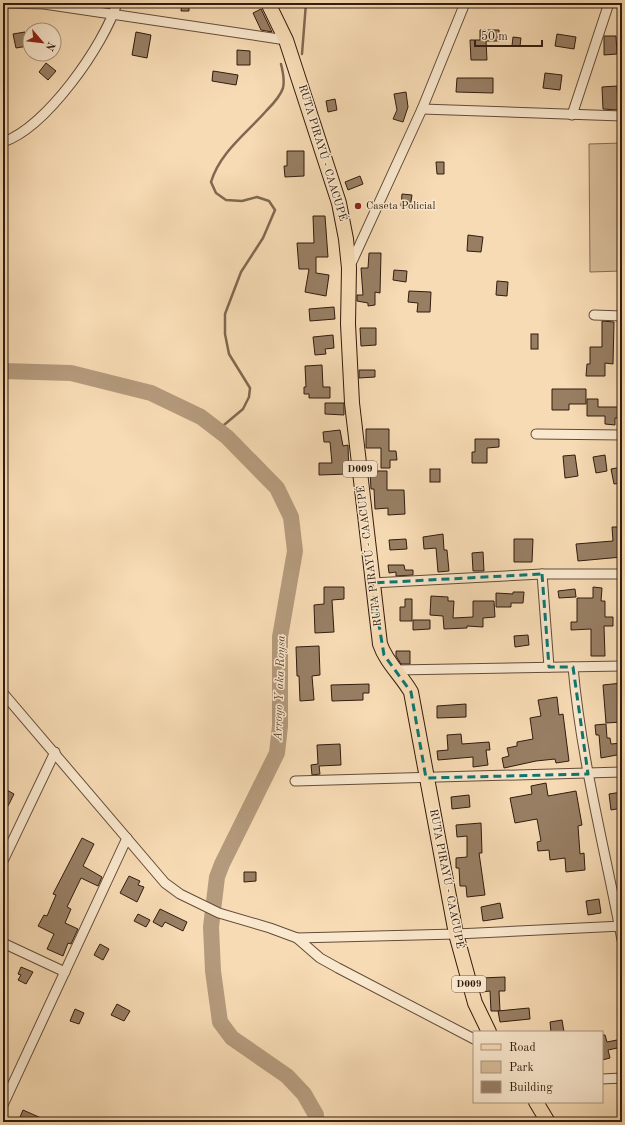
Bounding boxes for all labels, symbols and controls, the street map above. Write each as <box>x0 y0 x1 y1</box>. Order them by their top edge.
north arrow <box>22 22 62 62</box>
scale bar <box>475 22 542 48</box>
text: 50 m <box>481 30 508 43</box>
text: N <box>42 40 56 53</box>
street label: RUTA PIRAYÚ - CAACUPÉ <box>296 83 350 223</box>
marker: Caseta Policial <box>353 201 363 211</box>
place label: Caseta Policial <box>366 201 436 212</box>
road number: D009 <box>343 461 377 477</box>
street label: RUTA PIRAYÚ - CAACUPÉ <box>354 485 384 627</box>
water label: Arroyo Y aka Roysa <box>272 634 288 742</box>
street label: RUTA PIRAYÚ - CAACUPÉ <box>427 808 467 950</box>
road number: D009 <box>452 976 486 992</box>
legend <box>473 1031 603 1103</box>
text: Road <box>509 1042 536 1054</box>
text: Park <box>509 1062 534 1074</box>
text: Building <box>509 1082 553 1094</box>

